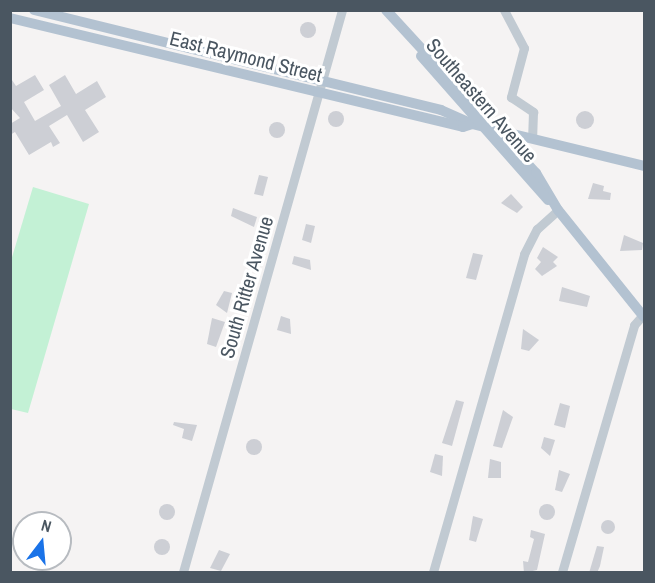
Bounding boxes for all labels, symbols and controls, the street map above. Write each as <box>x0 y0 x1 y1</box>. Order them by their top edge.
street label: East Raymond Street <box>167 26 325 86</box>
street label: Southeastern Avenue <box>421 33 543 167</box>
street label: South Ritter Avenue <box>214 213 278 361</box>
north arrow <box>12 511 72 571</box>
text: N <box>39 514 54 537</box>

